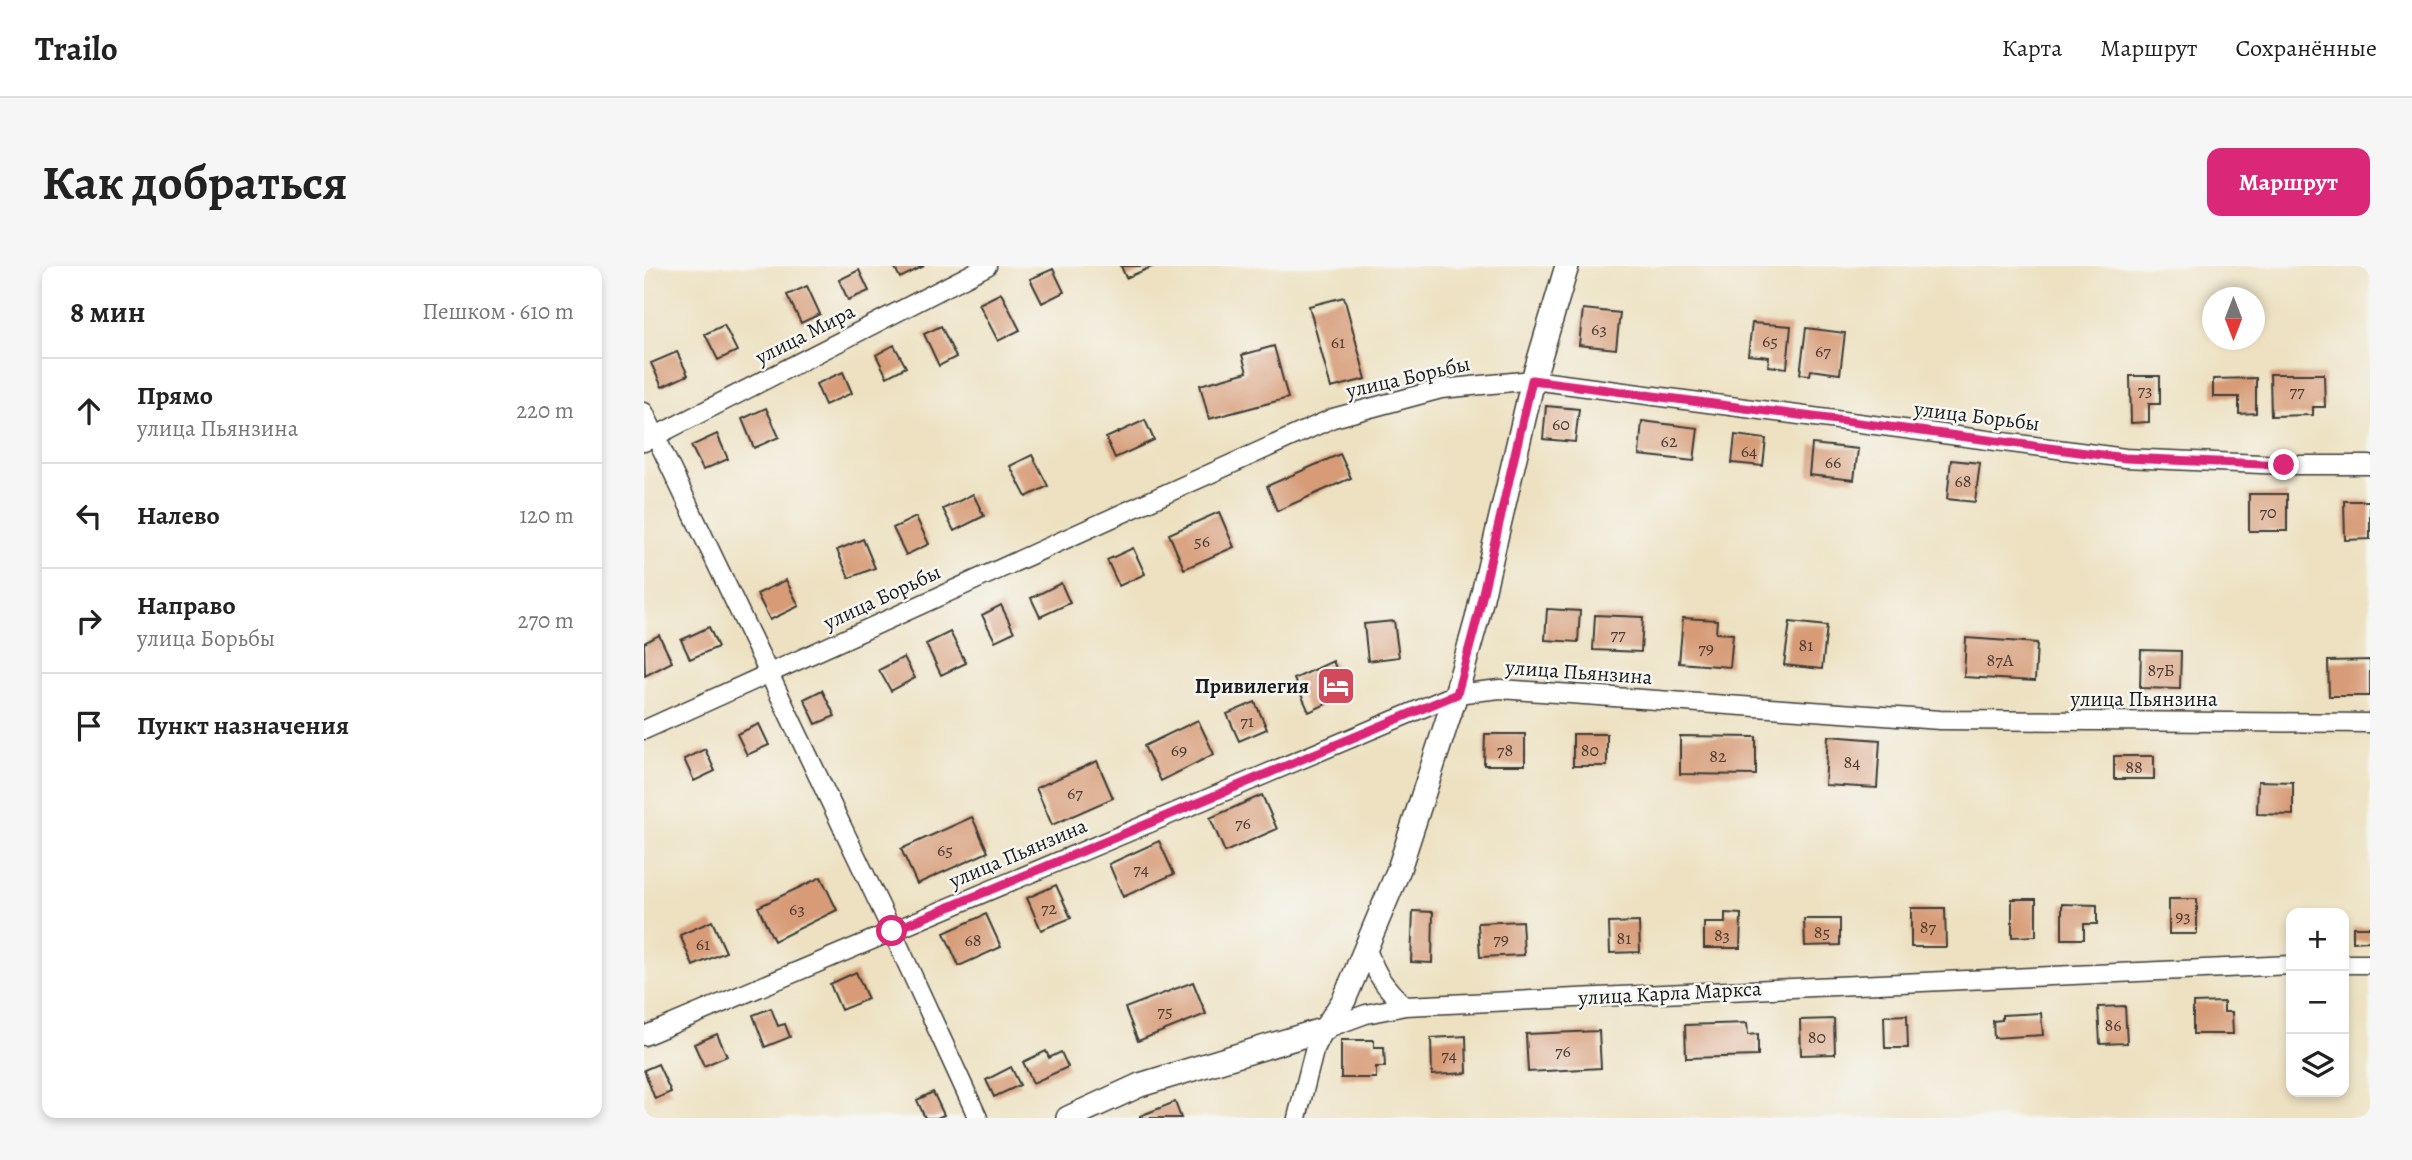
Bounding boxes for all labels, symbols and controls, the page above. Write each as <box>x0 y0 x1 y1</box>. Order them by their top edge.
text: Trailo <box>35 26 118 71</box>
text: Карта <box>2002 32 2062 64</box>
text: Маршрут <box>2100 32 2198 64</box>
text: Сохранённые <box>2236 32 2377 64</box>
button: Маршрут <box>2207 148 2370 216</box>
text: Как добраться <box>42 149 348 216</box>
north arrow <box>2202 287 2265 350</box>
text: 8 мин <box>70 292 145 332</box>
text: Пешком · 610 m <box>422 296 574 327</box>
street label: улица Мира <box>749 297 860 372</box>
house number: 63 <box>1591 317 1607 341</box>
house number: 65 <box>1762 329 1778 353</box>
house number: 61 <box>1331 330 1345 354</box>
house number: 67 <box>1815 339 1831 363</box>
street label: улица Борьбы <box>1342 349 1473 405</box>
text: Прямо <box>137 378 213 413</box>
house number: 73 <box>2137 378 2153 402</box>
house number: 77 <box>2289 379 2305 403</box>
icon: ahead <box>70 392 108 430</box>
street label: улица Борьбы <box>1912 394 2041 438</box>
text: 220 m <box>516 395 574 426</box>
house number: 60 <box>1552 412 1570 436</box>
text: улица Пьянзина <box>137 413 298 444</box>
house number: 62 <box>1661 429 1678 453</box>
house number: 64 <box>1741 439 1757 463</box>
route end <box>2268 449 2299 480</box>
house number: 66 <box>1825 450 1841 474</box>
house number: 68 <box>1954 469 1972 493</box>
icon: left <box>70 497 108 535</box>
text: Налево <box>137 498 220 533</box>
text: 120 m <box>519 500 574 531</box>
house number: 70 <box>2259 500 2277 524</box>
house number: 56 <box>1194 529 1210 553</box>
street label: улица Борьбы <box>818 558 945 637</box>
text: Направо <box>137 588 236 623</box>
icon: right <box>70 602 108 640</box>
text: 270 m <box>517 605 574 636</box>
house number: 77 <box>1610 622 1626 646</box>
text: улица Борьбы <box>137 623 275 654</box>
house number: 81 <box>1799 633 1813 657</box>
house number: 79 <box>1698 636 1714 660</box>
house number: 87А <box>1987 648 2014 672</box>
street label: улица Пьянзина <box>1504 653 1654 691</box>
house number: 87Б <box>2147 658 2175 682</box>
hotel icon: Привилегия <box>1315 665 1357 707</box>
place label: Привилегия <box>1195 672 1309 700</box>
street label: улица Пьянзина <box>2069 685 2218 713</box>
icon: arrive <box>70 707 108 745</box>
text: Пункт назначения <box>137 708 349 743</box>
house number: 71 <box>1240 709 1254 733</box>
house number: 69 <box>1171 738 1187 762</box>
house number: 78 <box>1497 738 1513 762</box>
house number: 80 <box>1581 738 1599 762</box>
house number: 82 <box>1709 744 1727 768</box>
house number: 84 <box>1844 750 1860 774</box>
house number: 88 <box>2125 755 2143 779</box>
house number: 67 <box>1067 781 1083 805</box>
street label: улица Пьянзина <box>944 811 1092 895</box>
house number: 76 <box>1235 811 1251 835</box>
house number: 65 <box>937 838 953 862</box>
house number: 74 <box>1133 857 1149 881</box>
house number: 72 <box>1041 896 1057 920</box>
house number: 63 <box>789 897 805 921</box>
house number: 93 <box>2175 904 2191 928</box>
map controls <box>2286 908 2349 1097</box>
button: + <box>2286 908 2349 971</box>
route start <box>876 915 907 946</box>
house number: 87 <box>1920 915 1937 939</box>
house number: 85 <box>1814 920 1830 944</box>
house number: 83 <box>1714 923 1730 947</box>
house number: 81 <box>1617 926 1631 950</box>
house number: 79 <box>1493 927 1509 951</box>
house number: 68 <box>964 928 982 952</box>
house number: 61 <box>696 932 710 956</box>
button: − <box>2286 971 2349 1034</box>
street label: улица Карла Маркса <box>1577 974 1763 1012</box>
house number: 75 <box>1157 999 1173 1023</box>
house number: 86 <box>2104 1013 2122 1037</box>
house number: 80 <box>1808 1025 1826 1049</box>
button: layers <box>2286 1034 2349 1097</box>
house number: 76 <box>1555 1039 1571 1063</box>
house number: 74 <box>1441 1043 1457 1067</box>

